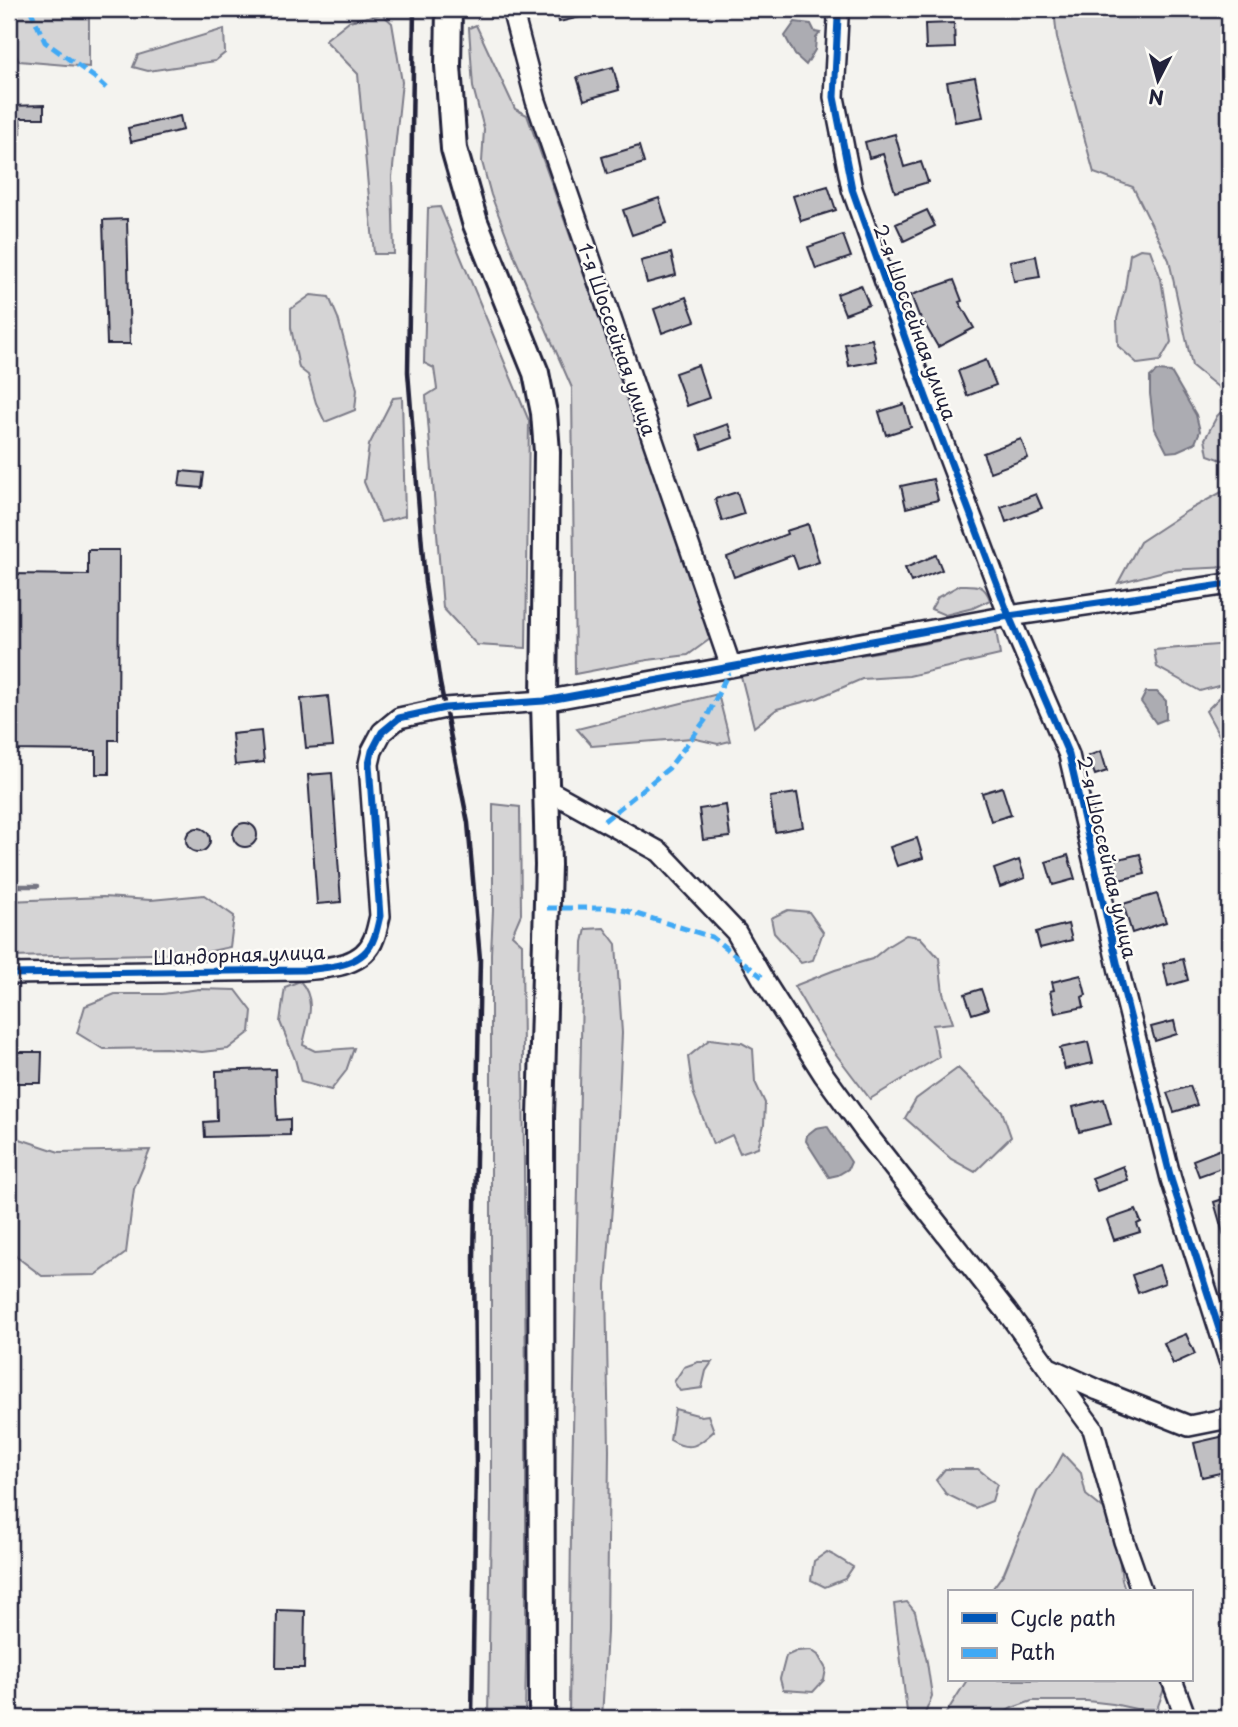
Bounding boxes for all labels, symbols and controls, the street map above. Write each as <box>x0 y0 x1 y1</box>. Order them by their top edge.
north arrow <box>1122 46 1192 116</box>
text: N <box>1147 83 1165 113</box>
street label: 2-я Шоссейная улица <box>867 220 965 424</box>
street label: 1-я Шоссейная улица <box>572 239 664 439</box>
street label: 2-я Шоссейная улица <box>1071 753 1145 961</box>
street label: Шандорная улица <box>152 937 326 971</box>
legend <box>948 1590 1192 1682</box>
text: Cycle path <box>1010 1601 1116 1633</box>
text: Path <box>1010 1635 1055 1667</box>

